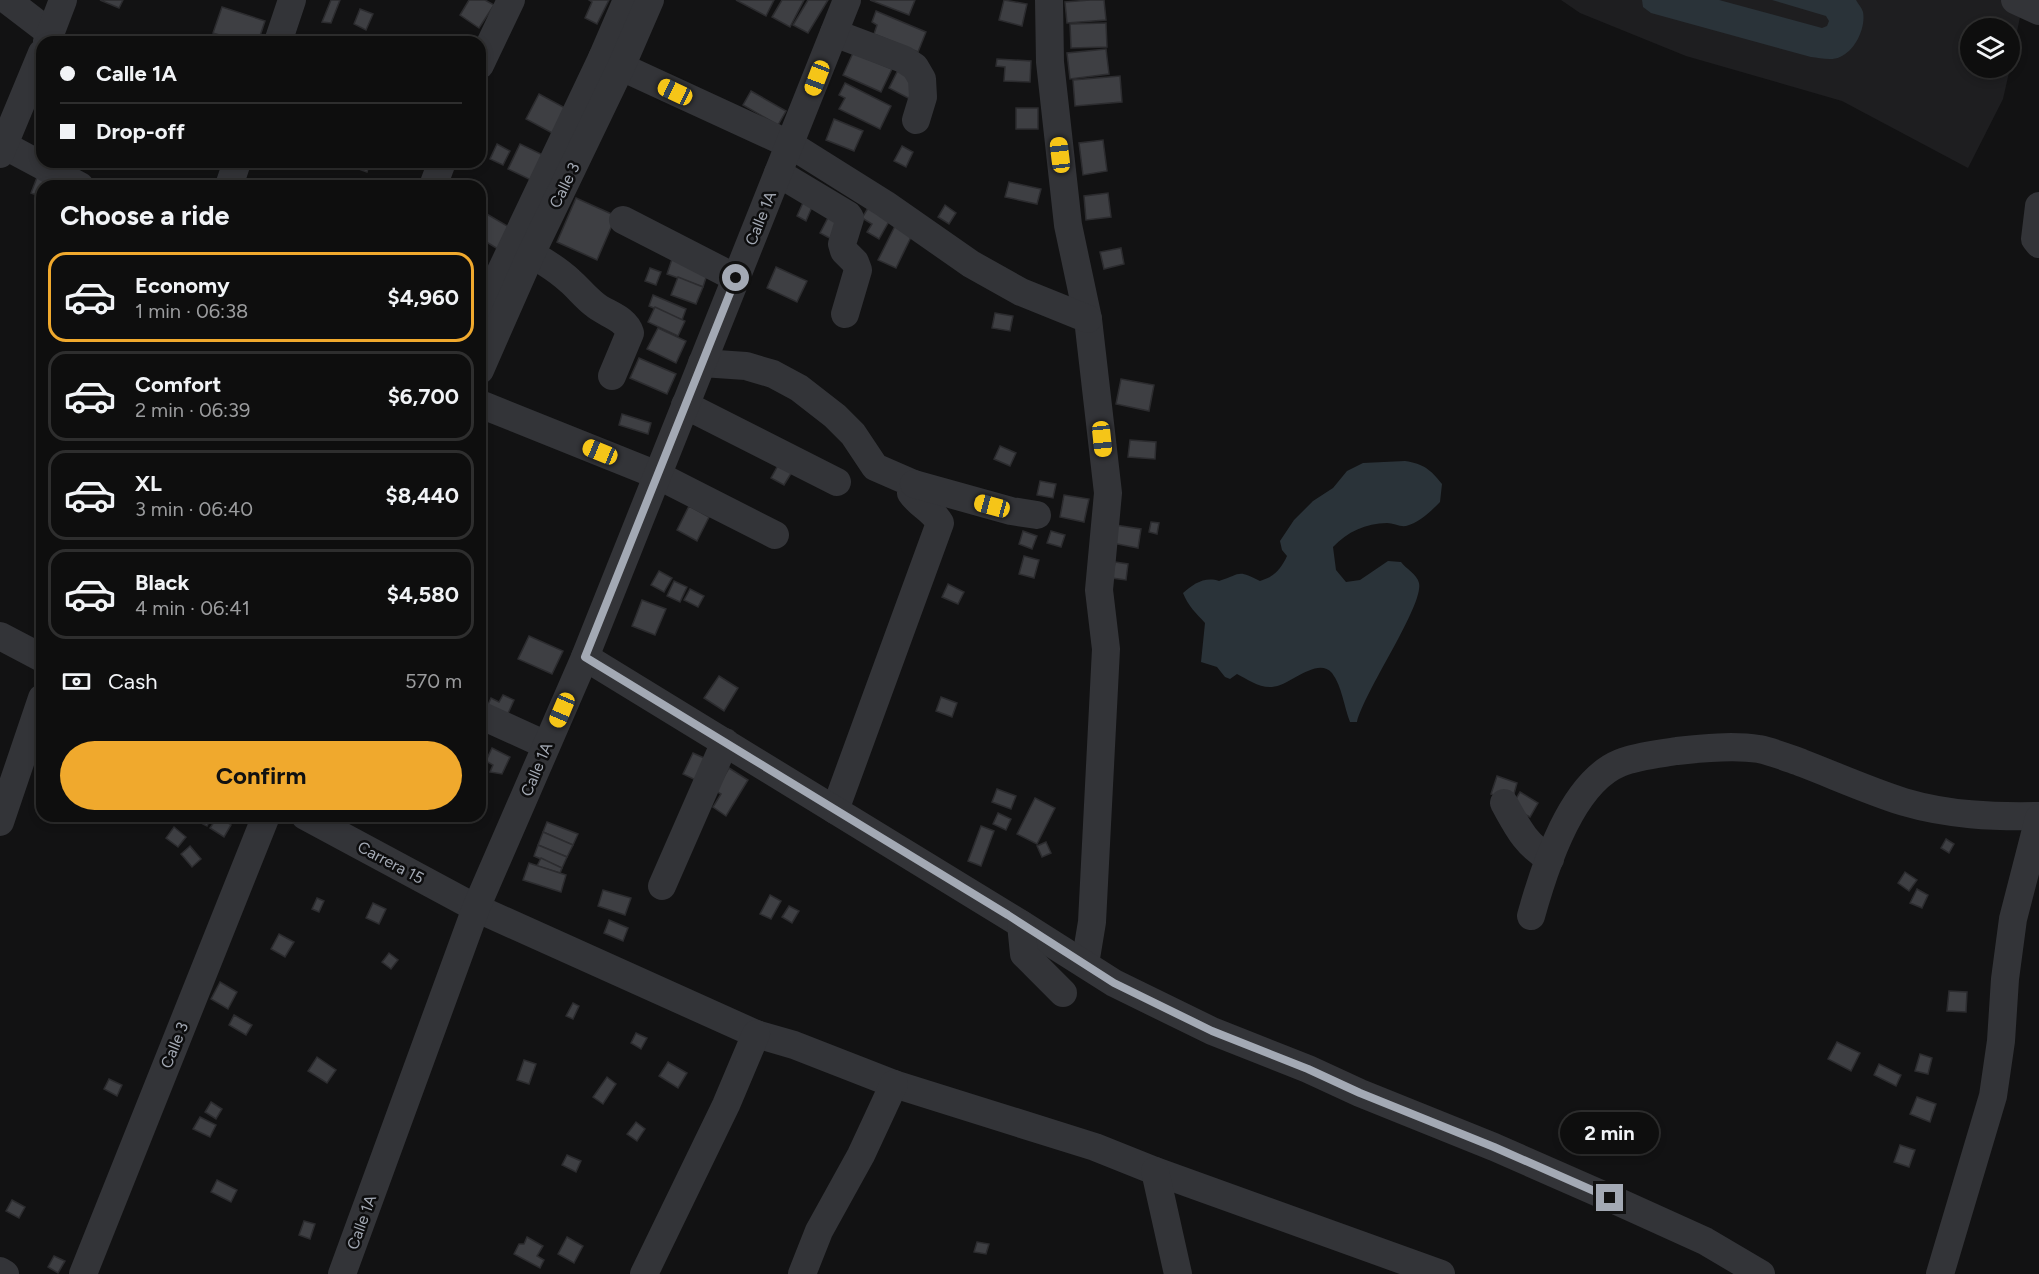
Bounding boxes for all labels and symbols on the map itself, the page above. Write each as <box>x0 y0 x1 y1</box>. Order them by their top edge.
car <box>802 58 832 98</box>
car <box>655 76 695 108</box>
car <box>1049 136 1071 174</box>
street label: Calle 3 <box>545 159 584 211</box>
street label: Calle 1A <box>741 188 780 248</box>
route start <box>722 264 749 291</box>
car <box>1091 420 1113 458</box>
car <box>580 437 620 467</box>
car <box>972 493 1012 519</box>
car <box>547 690 577 730</box>
street label: Calle 1A <box>517 739 556 799</box>
street label: Carrera 15 <box>354 837 427 888</box>
street label: Calle 3 <box>157 1019 192 1071</box>
callout: 2 min <box>1560 1111 1660 1153</box>
route end <box>1596 1184 1623 1211</box>
street label: Calle 1A <box>343 1192 380 1252</box>

